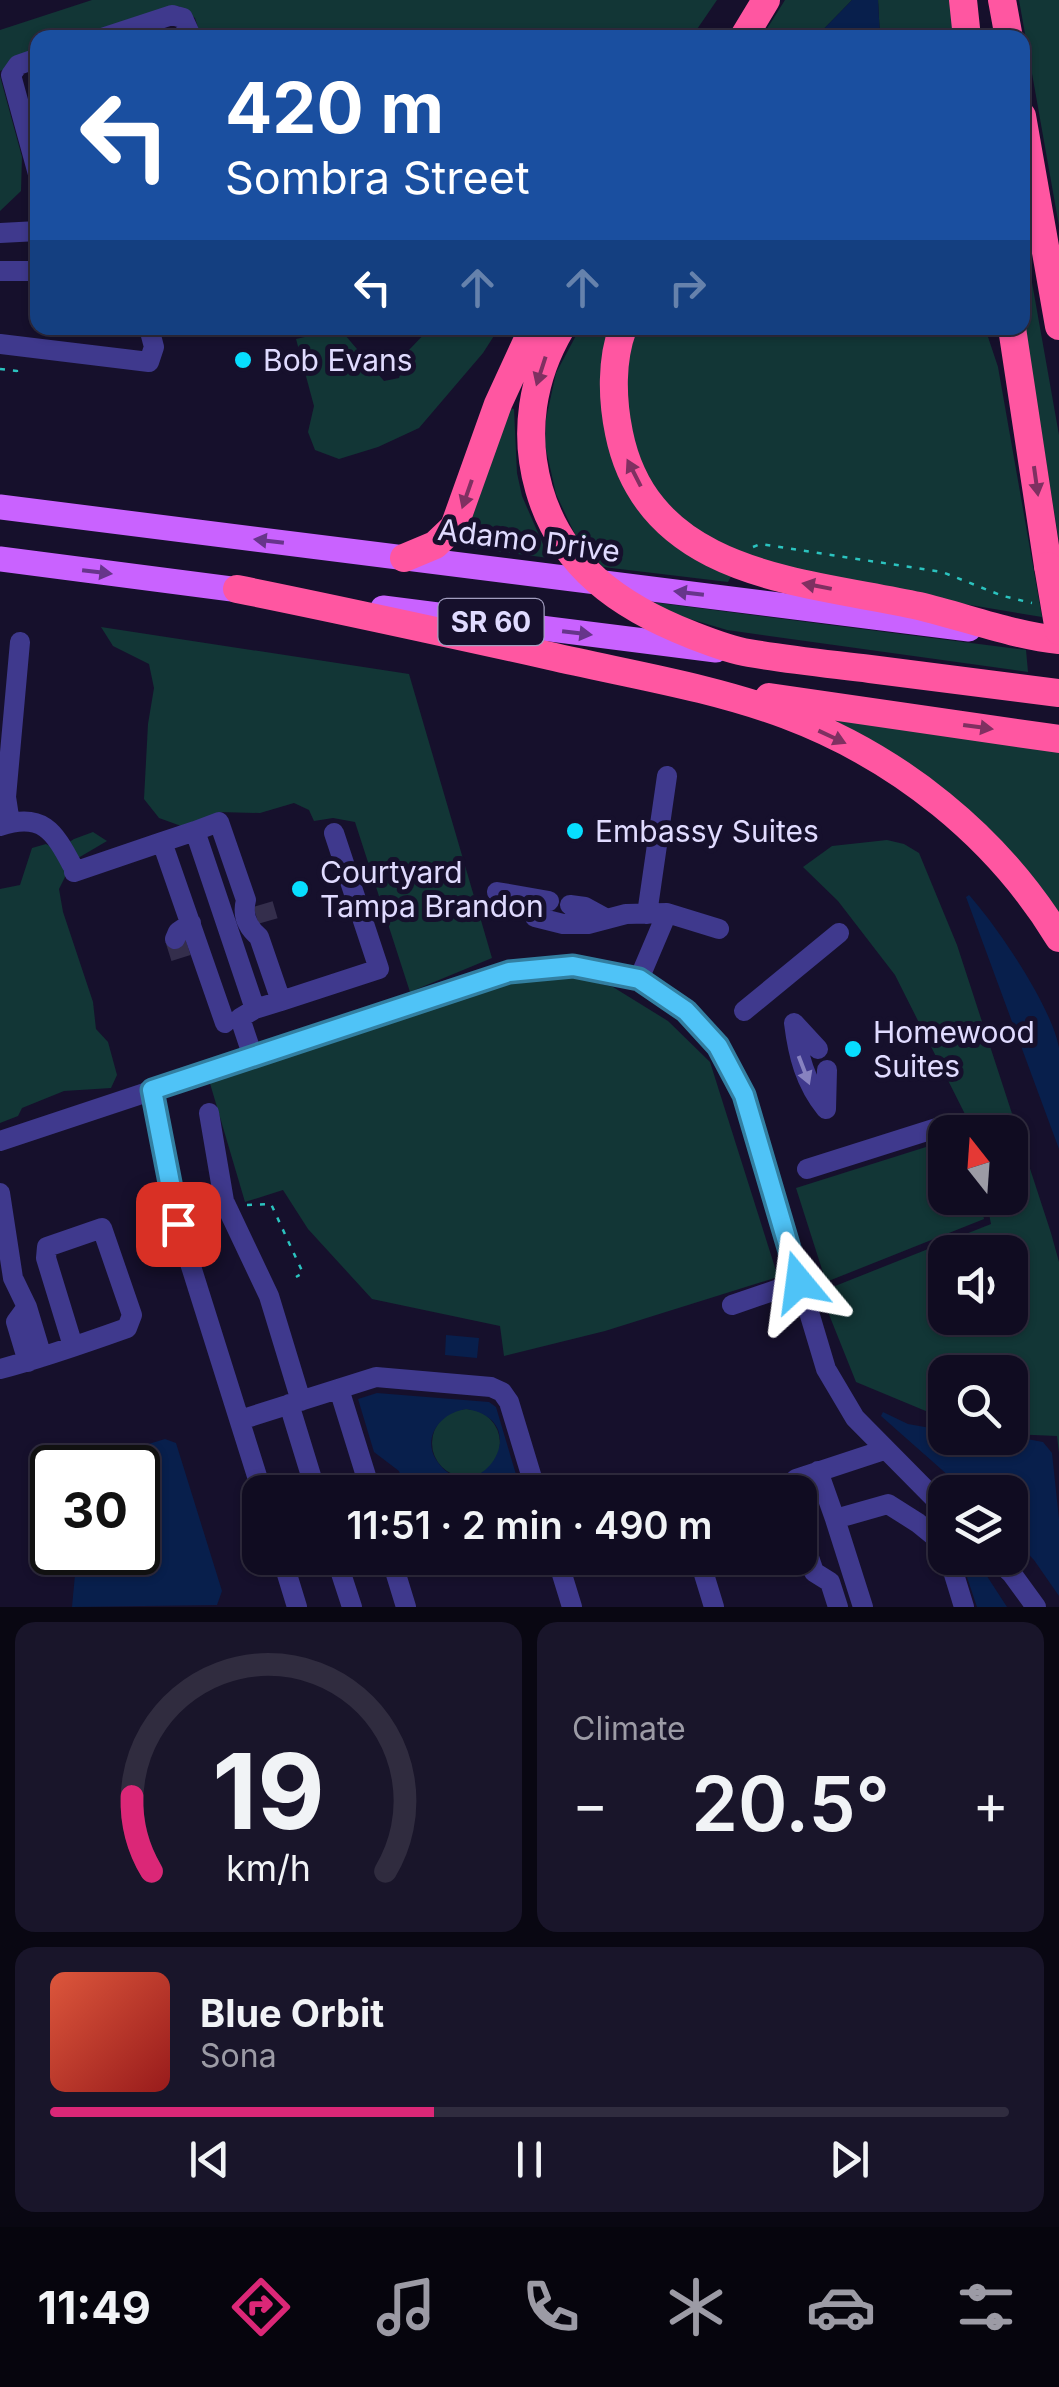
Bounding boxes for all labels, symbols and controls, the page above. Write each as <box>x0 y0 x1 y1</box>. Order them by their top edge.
text: 420 m <box>225 65 444 150</box>
icon: left <box>60 70 190 200</box>
text: Sombra Street <box>225 150 530 205</box>
icon: left <box>345 260 400 315</box>
icon: ahead <box>450 260 505 315</box>
icon: ahead <box>555 260 610 315</box>
icon: right <box>660 260 715 315</box>
place label: Bob Evans <box>263 342 413 378</box>
marker: Bob Evans <box>232 349 254 371</box>
one-way arrow <box>533 356 548 386</box>
one-way arrow <box>626 458 643 487</box>
one-way arrow <box>1028 466 1044 497</box>
one-way arrow <box>458 479 473 509</box>
street label: Adamo Drive <box>436 511 622 569</box>
one-way arrow <box>253 532 285 548</box>
one-way arrow <box>81 564 113 580</box>
one-way arrow <box>802 577 833 593</box>
one-way arrow <box>673 585 704 601</box>
road number: SR 60 <box>438 599 544 645</box>
one-way arrow <box>562 625 593 641</box>
one-way arrow <box>963 720 994 736</box>
one-way arrow <box>818 728 847 745</box>
place label: Embassy Suites <box>595 813 819 849</box>
marker: Embassy Suites <box>564 820 586 842</box>
place label: Courtyard Tampa Brandon <box>320 854 544 924</box>
marker: Courtyard Tampa Brandon <box>289 878 311 900</box>
place label: Homewood Suites <box>873 1014 1035 1084</box>
marker: Homewood Suites <box>842 1038 864 1060</box>
one-way arrow <box>797 1055 812 1085</box>
north arrow <box>928 1115 1028 1215</box>
map controls <box>928 1115 1028 1575</box>
pin <box>136 1182 221 1267</box>
icon: arrive <box>151 1197 206 1252</box>
position arrow <box>747 1230 851 1334</box>
button: sound <box>928 1235 1028 1335</box>
button: search <box>928 1355 1028 1455</box>
speed limit sign: 30 <box>30 1445 160 1575</box>
button: layers <box>928 1475 1028 1575</box>
text: 11:51 · 2 min · 490 m <box>347 1502 712 1548</box>
text: Climate <box>572 1709 686 1748</box>
text: 19 <box>212 1728 325 1854</box>
text: 20.5° <box>691 1758 890 1849</box>
text: − <box>572 1771 608 1837</box>
text: + <box>973 1771 1009 1837</box>
text: km/h <box>226 1846 311 1890</box>
text: Blue Orbit <box>200 1990 384 2036</box>
text: Sona <box>200 2036 277 2075</box>
icon: previous <box>182 2132 237 2187</box>
icon: pause <box>502 2132 557 2187</box>
icon: next <box>822 2132 877 2187</box>
icon: directions <box>226 2272 296 2342</box>
icon: music <box>371 2272 441 2342</box>
icon: phone <box>516 2272 586 2342</box>
icon: climate <box>661 2272 731 2342</box>
icon: car <box>806 2272 876 2342</box>
icon: filters <box>951 2272 1021 2342</box>
text: 11:49 <box>38 2280 151 2335</box>

